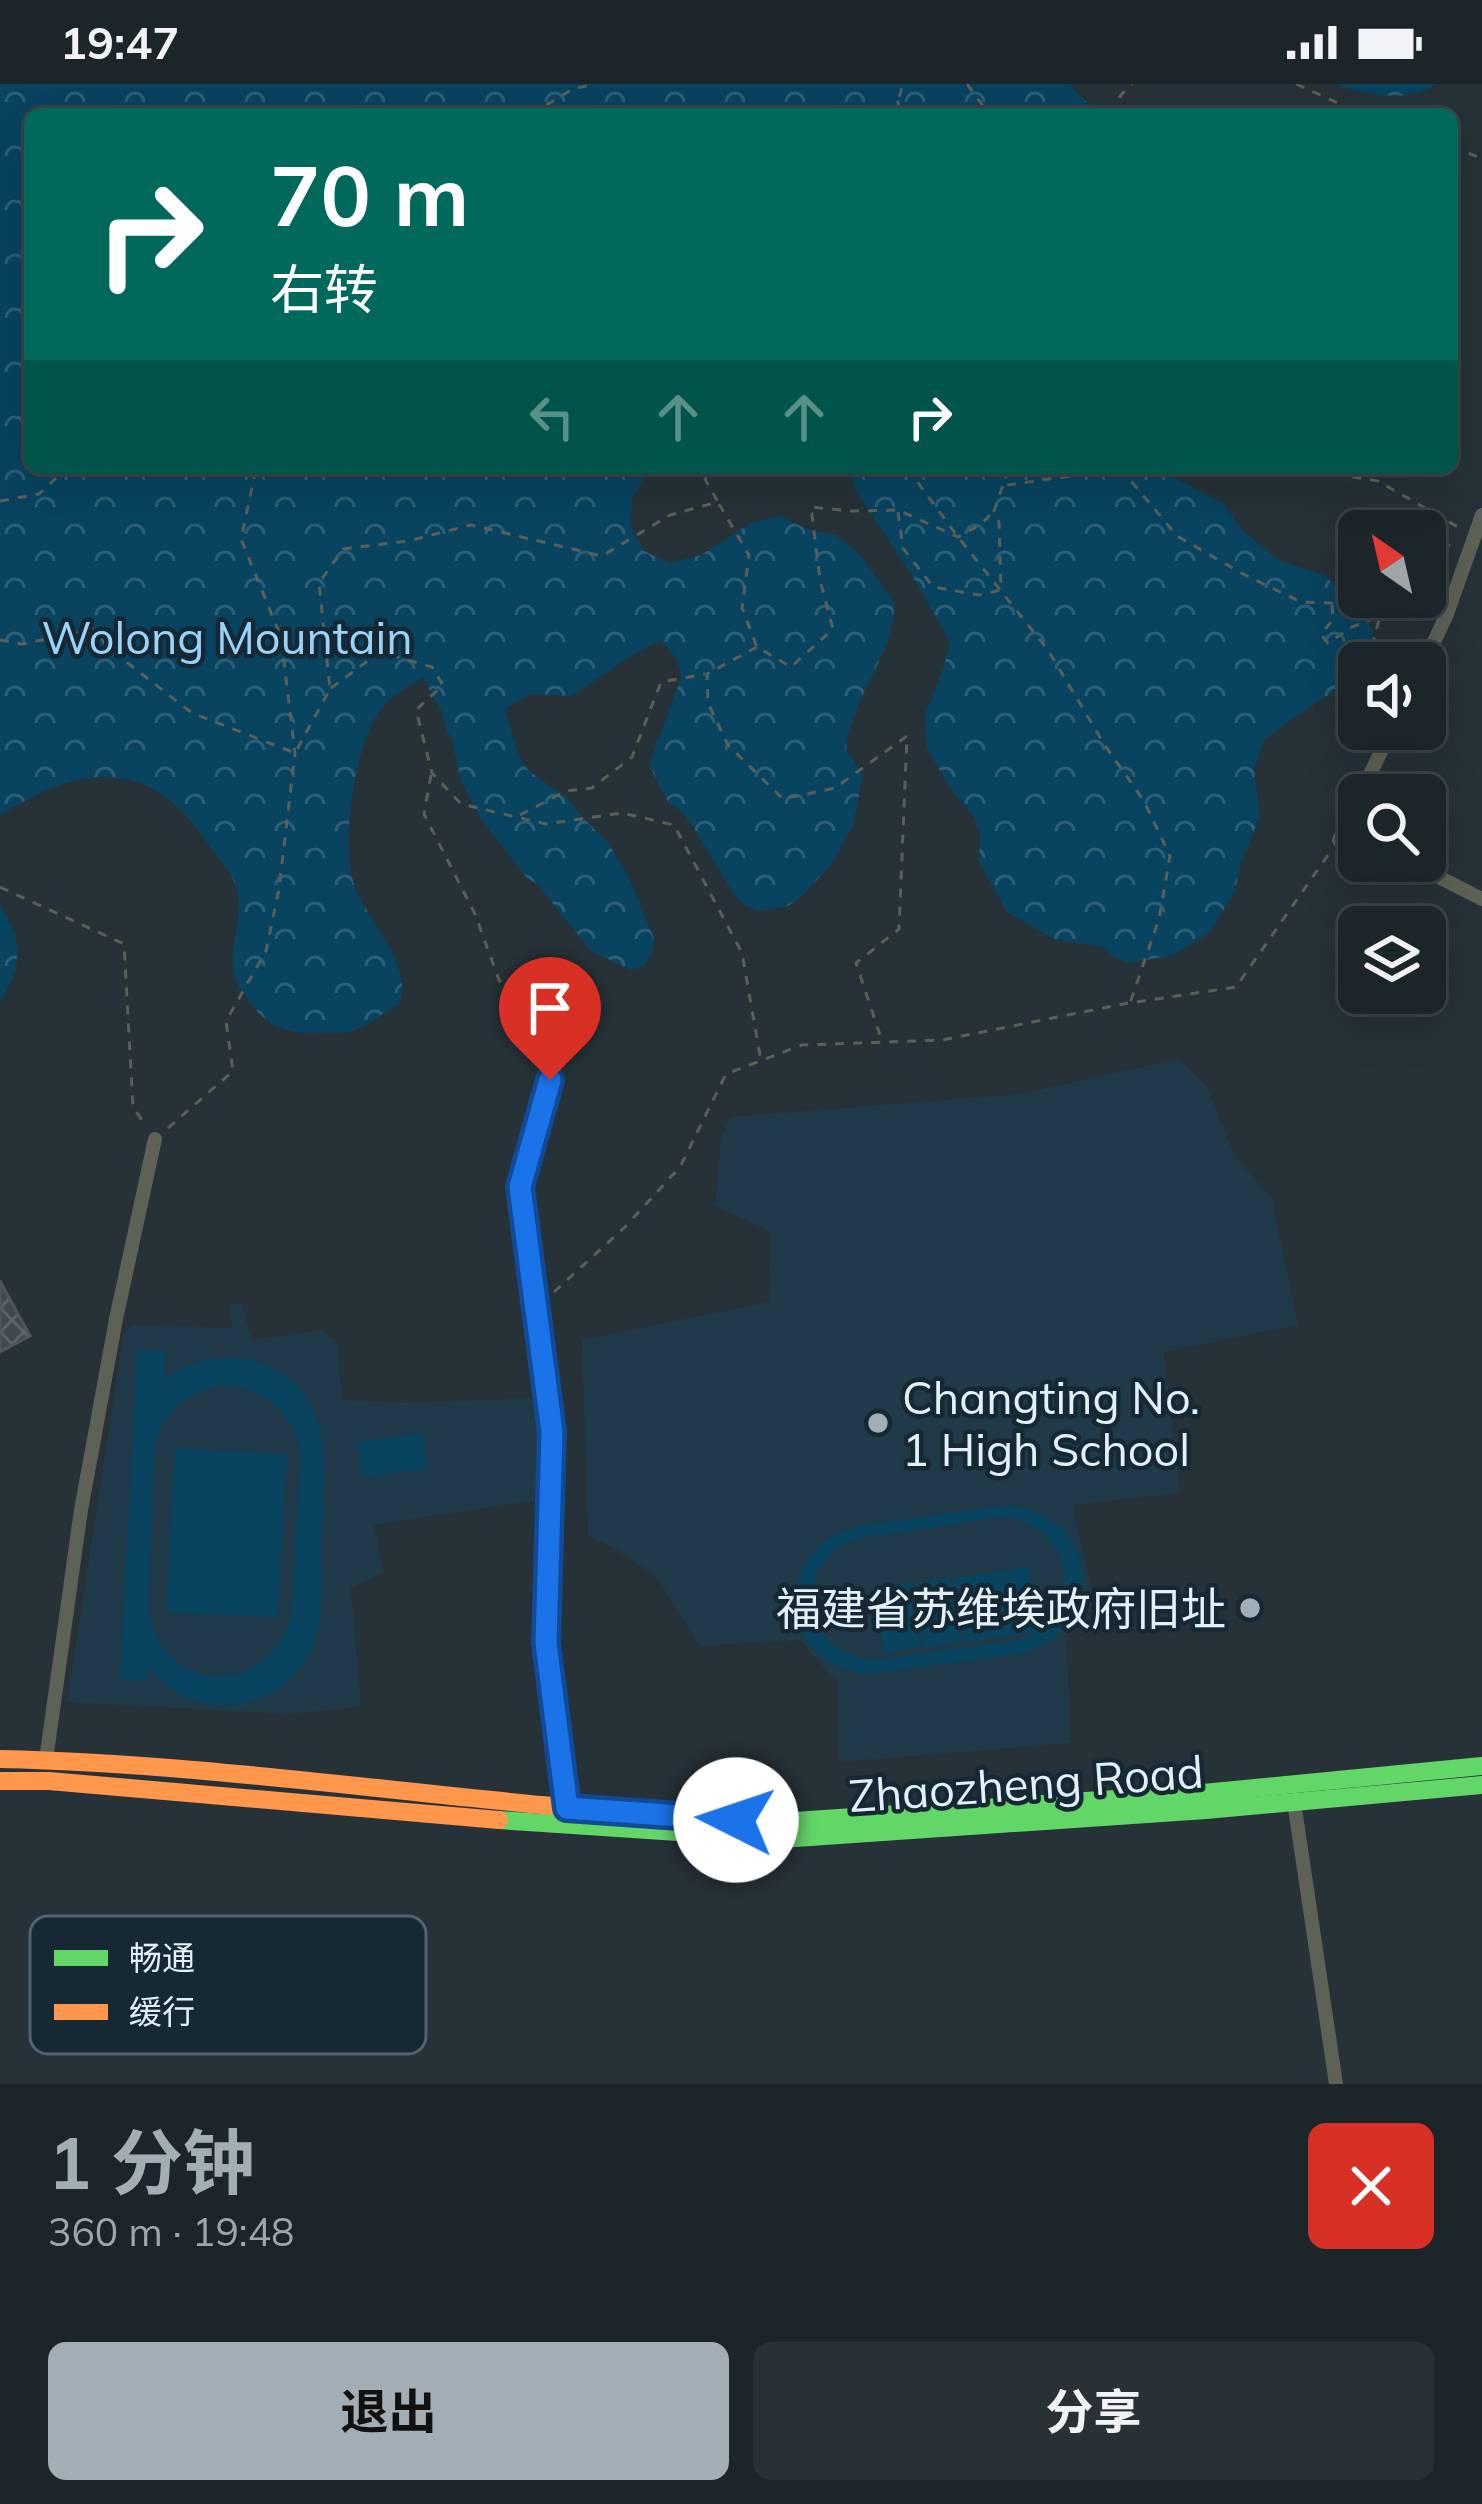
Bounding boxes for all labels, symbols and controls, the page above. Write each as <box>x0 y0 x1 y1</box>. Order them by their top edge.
text: 19:47 <box>60 14 179 70</box>
text: 70 m <box>270 142 469 247</box>
icon: right <box>72 156 228 312</box>
text: 右转 <box>270 255 378 323</box>
icon: left <box>519 384 585 450</box>
icon: ahead <box>645 384 711 450</box>
icon: ahead <box>771 384 837 450</box>
icon: right <box>897 384 963 450</box>
north arrow <box>1338 510 1446 618</box>
map controls <box>1338 510 1446 1014</box>
park label: Wolong Mountain <box>41 609 413 665</box>
button: sound <box>1338 642 1446 750</box>
button: search <box>1338 774 1446 882</box>
button: layers <box>1338 906 1446 1014</box>
pin <box>499 957 601 1080</box>
icon: arrive <box>517 975 583 1041</box>
place label: Changting No. 1 High School <box>902 1369 1200 1477</box>
marker: Changting No. 1 High School <box>865 1410 891 1436</box>
place label: 福建省苏维埃政府旧址 <box>776 1580 1226 1636</box>
marker: 福建省苏维埃政府旧址 <box>1237 1595 1263 1621</box>
street label: Zhaozheng Road <box>847 1743 1205 1823</box>
position arrow <box>673 1757 799 1883</box>
legend <box>30 1916 426 2054</box>
text: 畅通 <box>129 1937 195 1978</box>
text: 缓行 <box>129 1991 195 2032</box>
text: 1 分钟 <box>48 2117 255 2207</box>
button: close <box>1308 2123 1434 2249</box>
text: 360 m · 19:48 <box>48 2207 294 2256</box>
button: 退出 <box>48 2342 729 2480</box>
button: 分享 <box>753 2342 1434 2480</box>

